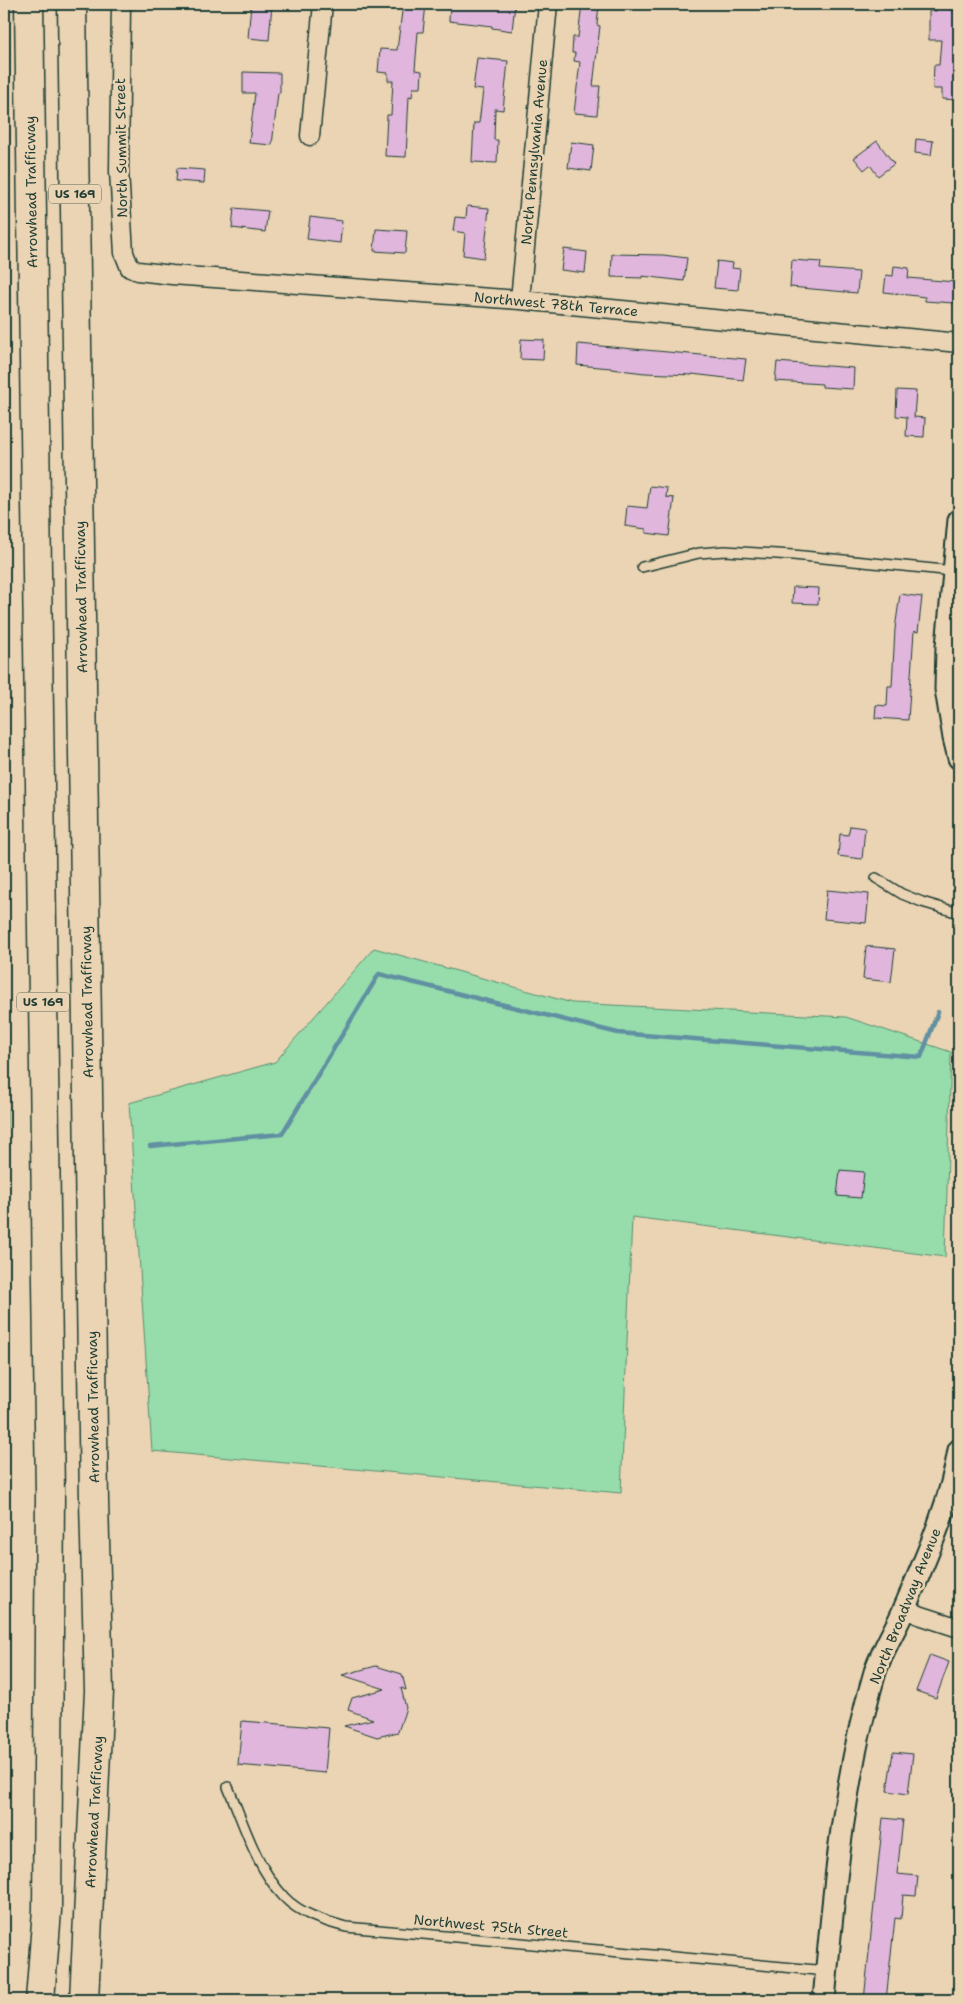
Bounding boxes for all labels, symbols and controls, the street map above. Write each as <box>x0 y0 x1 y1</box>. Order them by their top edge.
street label: North Pennsylvania Avenue <box>517 58 551 246</box>
street label: North Summit Street <box>111 78 131 218</box>
street label: Arrowhead Trafficway <box>21 116 41 268</box>
road number: US 169 <box>49 184 101 203</box>
street label: Northwest 78th Terrace <box>473 288 639 320</box>
street label: Arrowhead Trafficway <box>71 521 91 673</box>
street label: Arrowhead Trafficway <box>77 926 97 1078</box>
road number: US 169 <box>17 992 69 1012</box>
street label: Arrowhead Trafficway <box>83 1331 103 1483</box>
street label: North Broadway Avenue <box>865 1525 945 1687</box>
street label: Arrowhead Trafficway <box>81 1735 107 1889</box>
street label: Northwest 75th Street <box>413 1910 569 1942</box>

